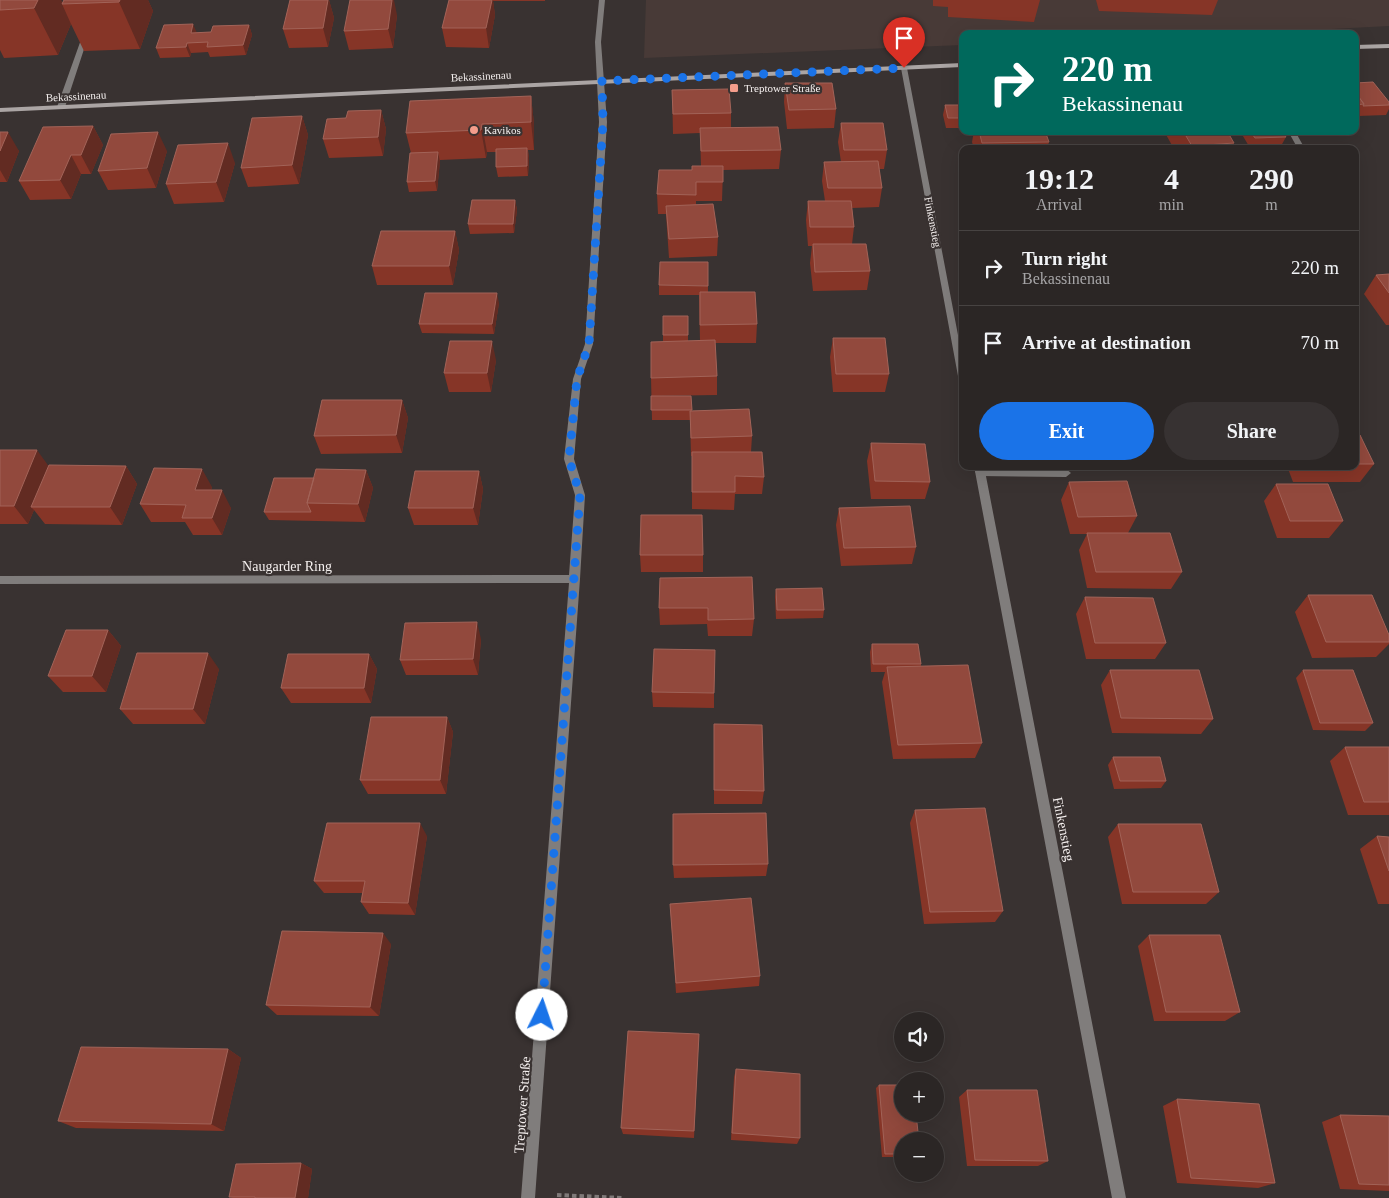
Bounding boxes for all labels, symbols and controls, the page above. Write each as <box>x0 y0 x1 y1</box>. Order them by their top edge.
pin <box>883 17 925 68</box>
icon: arrive <box>890 24 918 52</box>
icon: right <box>979 50 1044 115</box>
text: 220 m <box>1062 50 1152 89</box>
street label: Bekassinenau <box>450 68 512 84</box>
marker: Treptower Straße <box>728 82 740 94</box>
place label: Treptower Straße <box>744 82 820 94</box>
street label: Bekassinenau <box>45 88 107 104</box>
text: Bekassinenau <box>1062 91 1183 116</box>
marker: Kavikos <box>468 124 480 136</box>
place label: Kavikos <box>484 124 521 136</box>
text: 19:12 <box>1024 162 1094 195</box>
text: 4 <box>1164 162 1179 195</box>
text: 290 <box>1249 162 1294 195</box>
street label: Finkenstieg <box>922 196 944 249</box>
text: Arrival <box>1036 196 1082 213</box>
text: min <box>1159 196 1184 213</box>
text: m <box>1265 196 1278 213</box>
text: Turn right <box>1022 248 1107 269</box>
icon: right <box>979 254 1007 282</box>
text: 220 m <box>1291 257 1339 278</box>
text: Bekassinenau <box>1022 270 1110 287</box>
icon: arrive <box>979 329 1007 357</box>
text: Arrive at destination <box>1022 332 1191 353</box>
text: 70 m <box>1300 332 1339 353</box>
button: Exit <box>979 402 1154 460</box>
button: Share <box>1164 402 1339 460</box>
street label: Naugarder Ring <box>242 559 332 574</box>
street label: Finkenstieg <box>1050 796 1077 863</box>
position arrow <box>515 988 567 1040</box>
map controls <box>894 1012 944 1182</box>
button: sound <box>894 1012 944 1062</box>
street label: Treptower Straße <box>512 1056 533 1154</box>
button: + <box>894 1072 944 1122</box>
button: − <box>894 1132 944 1182</box>

